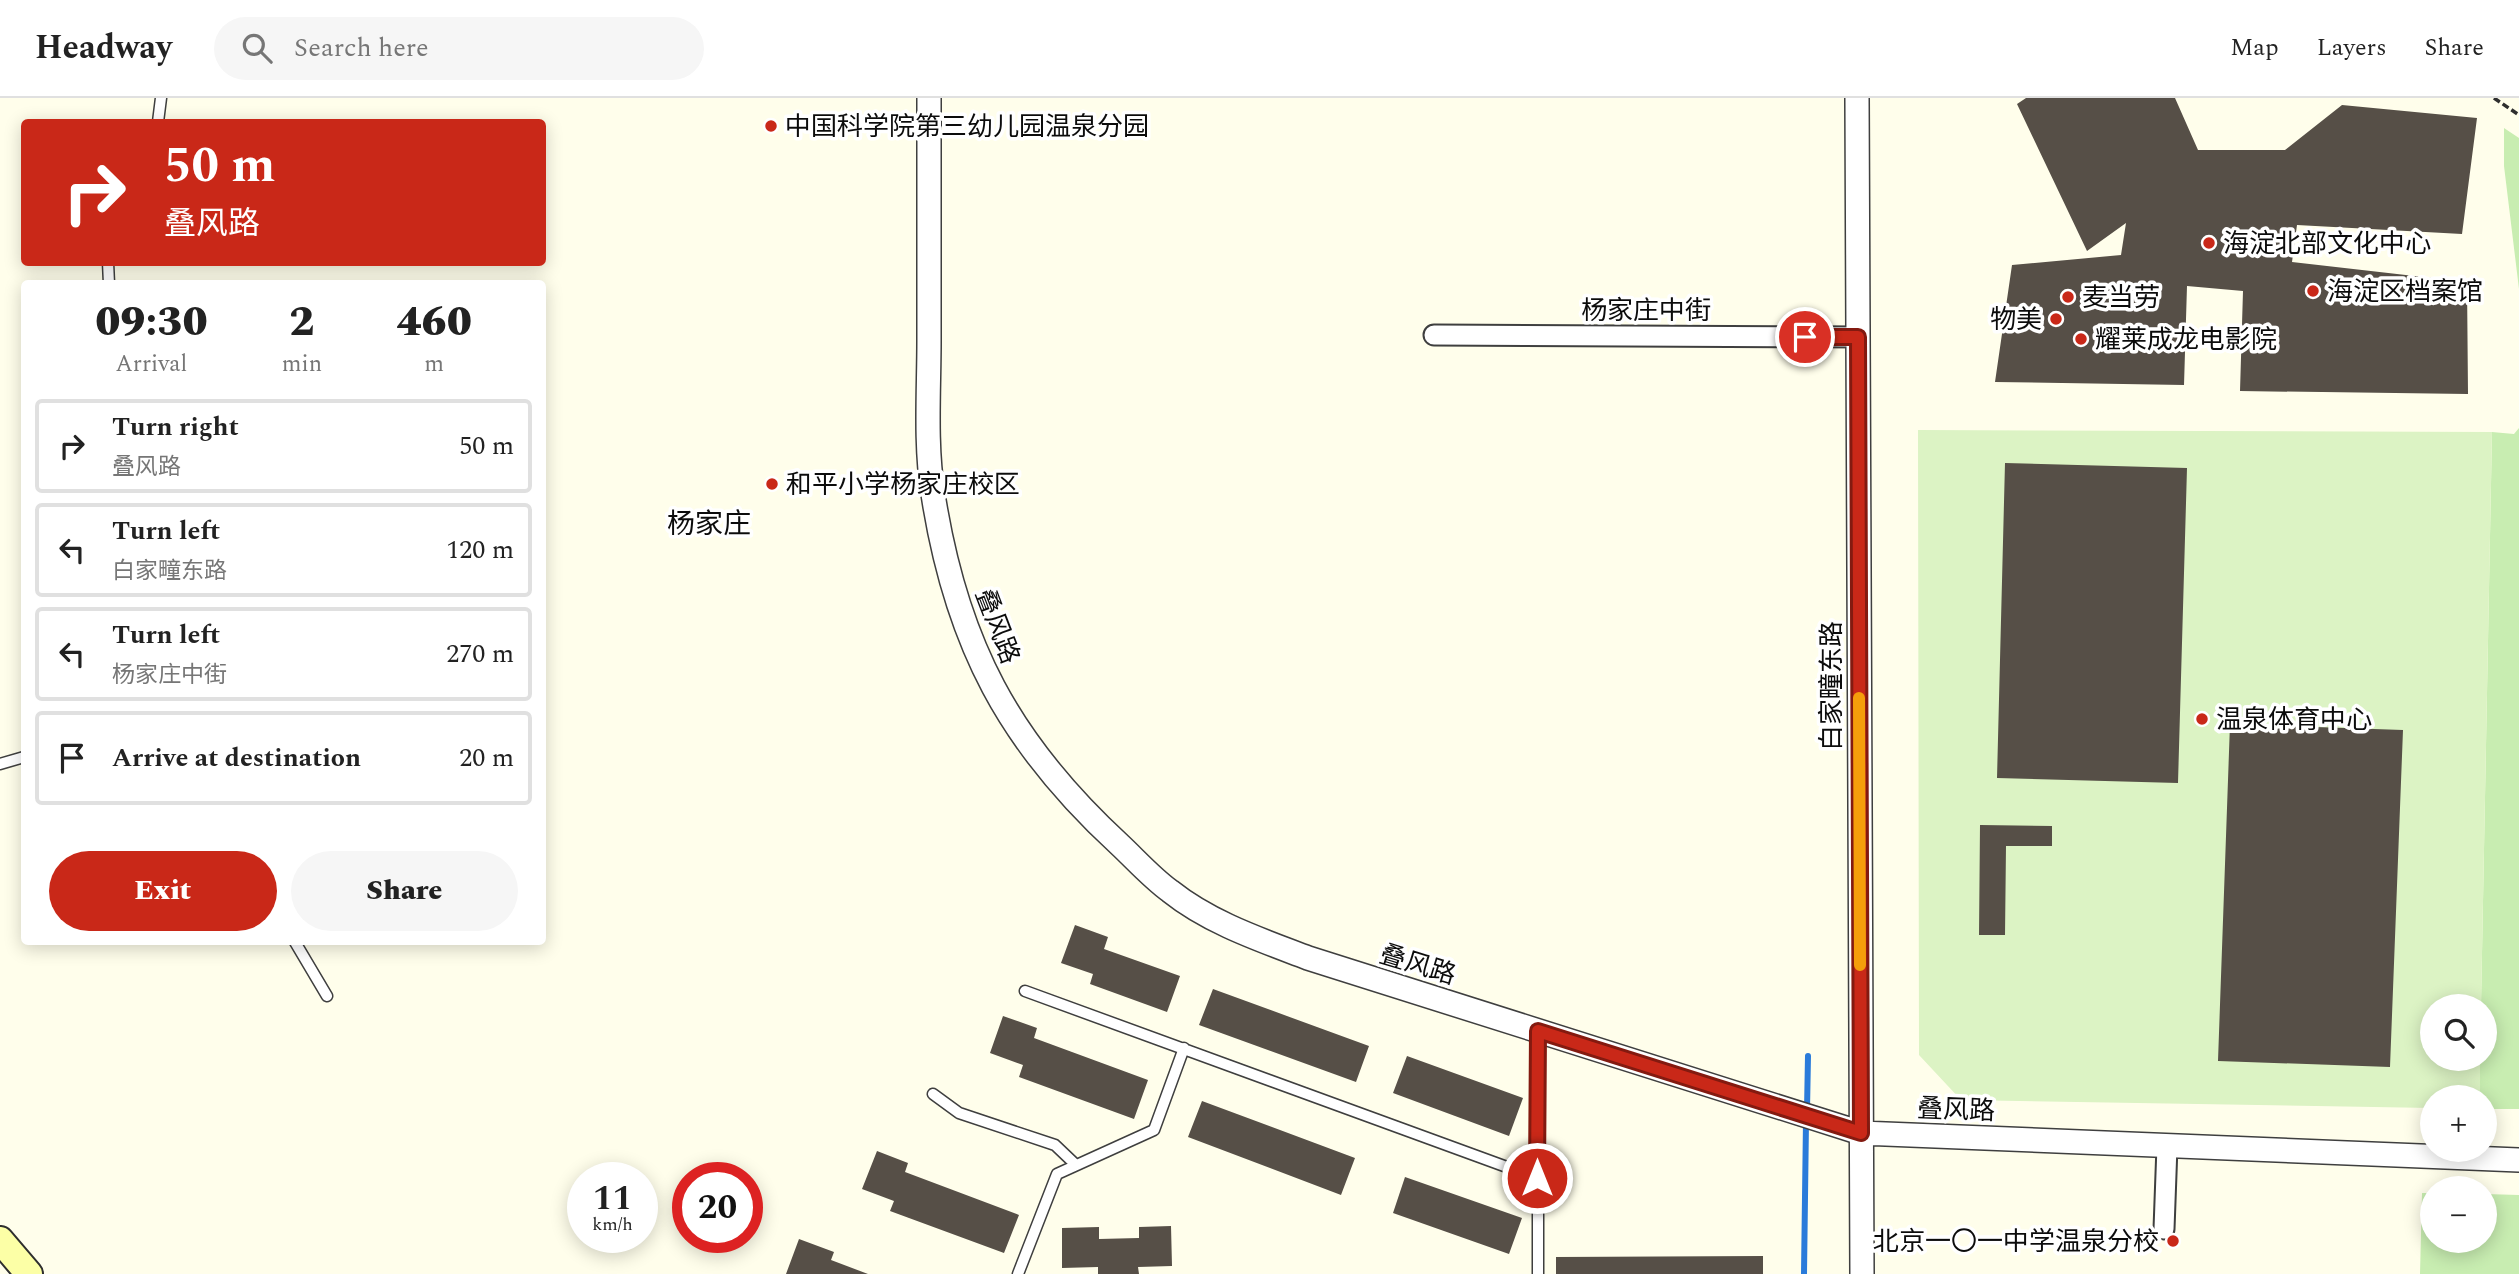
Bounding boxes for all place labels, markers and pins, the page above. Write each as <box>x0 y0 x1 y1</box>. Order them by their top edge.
place label: 中国科学院第三幼儿园温泉分园 <box>785 107 1149 147</box>
marker: 中国科学院第三幼儿园温泉分园 <box>763 118 779 134</box>
place label: 海淀北部文化中心 <box>2223 224 2431 264</box>
marker: 海淀北部文化中心 <box>2201 235 2217 251</box>
place label: 海淀区档案馆 <box>2327 272 2483 312</box>
place label: 麦当劳 <box>2082 278 2160 318</box>
marker: 海淀区档案馆 <box>2305 283 2321 299</box>
marker: 麦当劳 <box>2060 289 2076 305</box>
place label: 物美 <box>1990 300 2042 340</box>
pin <box>1775 307 1835 367</box>
marker: 物美 <box>2048 311 2064 327</box>
place label: 耀莱成龙电影院 <box>2095 320 2277 360</box>
marker: 耀莱成龙电影院 <box>2073 331 2089 347</box>
place label: 和平小学杨家庄校区 <box>786 465 1020 505</box>
marker: 和平小学杨家庄校区 <box>764 476 780 492</box>
place label: 温泉体育中心 <box>2216 700 2372 740</box>
marker: 温泉体育中心 <box>2194 711 2210 727</box>
place label: 北京一〇一中学温泉分校 <box>1873 1222 2159 1262</box>
marker: 北京一〇一中学温泉分校 <box>2165 1233 2181 1249</box>

